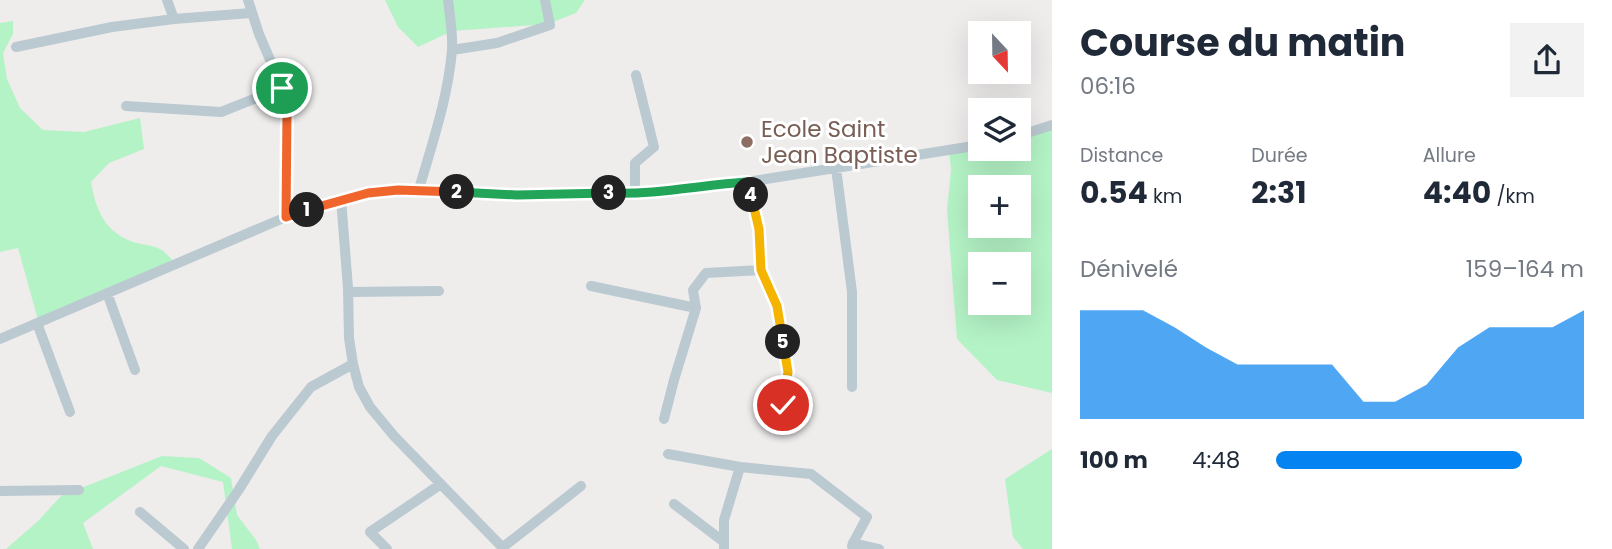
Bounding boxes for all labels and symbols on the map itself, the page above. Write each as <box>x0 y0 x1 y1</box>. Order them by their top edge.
north arrow <box>968 21 1031 84</box>
pin <box>252 58 312 118</box>
place label: Ecole Saint Jean Baptiste <box>761 113 918 171</box>
marker: Ecole Saint Jean Baptiste <box>739 134 755 150</box>
pin: 2 <box>440 174 475 210</box>
pin: 3 <box>592 176 626 210</box>
pin: 4 <box>734 178 768 212</box>
pin: 1 <box>290 192 324 228</box>
pin: 5 <box>766 324 800 360</box>
pin <box>753 375 813 435</box>

